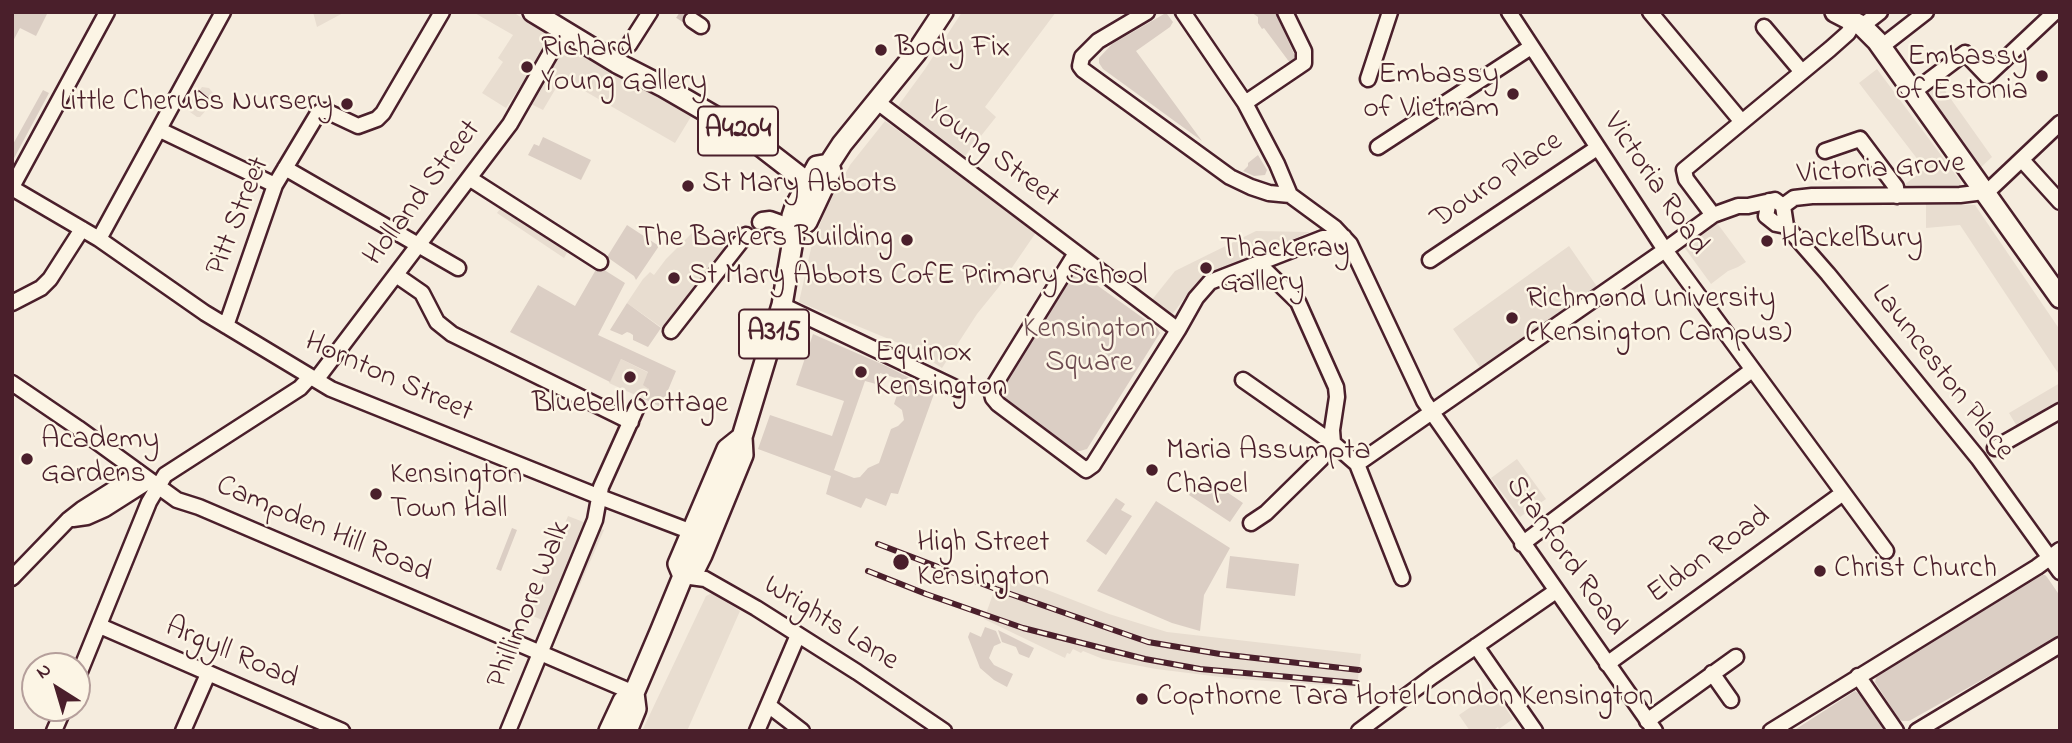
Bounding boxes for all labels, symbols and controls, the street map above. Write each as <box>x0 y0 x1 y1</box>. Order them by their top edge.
place label: Richard Young Gallery <box>541 32 707 102</box>
place label: Body Fix <box>895 32 1010 68</box>
place label: Embassy of Estonia <box>1895 41 2028 111</box>
marker: Body Fix <box>873 42 889 58</box>
marker: Richard Young Gallery <box>519 59 535 75</box>
place label: Embassy of Vietnam <box>1363 59 1499 130</box>
marker: Embassy of Estonia <box>2034 68 2050 84</box>
place label: Little Cherubs Nursery <box>60 86 333 122</box>
marker: Embassy of Vietnam <box>1505 86 1521 102</box>
street label: Young Street <box>919 94 1065 218</box>
marker: Little Cherubs Nursery <box>339 96 355 112</box>
road number: A4204 <box>698 106 778 156</box>
street label: Victoria Road <box>1593 107 1715 263</box>
street label: Holland Street <box>358 114 490 274</box>
street label: Douro Place <box>1425 125 1571 239</box>
street label: Victoria Grove <box>1796 147 1966 195</box>
street label: Pitt Street <box>200 153 280 281</box>
place label: St Mary Abbots <box>702 168 897 204</box>
marker: St Mary Abbots <box>680 178 696 194</box>
place label: The Barkers Building <box>638 222 893 258</box>
place label: HackelBury <box>1781 223 1923 259</box>
marker: The Barkers Building <box>899 232 915 248</box>
place label: Thackeray Gallery <box>1220 233 1350 304</box>
marker: HackelBury <box>1759 233 1775 249</box>
place label: St Mary Abbots CofE Primary School <box>688 260 1148 296</box>
marker: Thackeray Gallery <box>1198 260 1214 276</box>
marker: St Mary Abbots CofE Primary School <box>666 270 682 286</box>
street label: Launceston Place <box>1861 279 2021 469</box>
place label: Richmond University (Kensington Campus) <box>1526 283 1792 354</box>
road number: A315 <box>739 310 809 358</box>
marker: Richmond University (Kensington Campus) <box>1504 310 1520 326</box>
park label: Kensington Square <box>1023 313 1155 384</box>
street label: Hornton Street <box>298 326 478 432</box>
place label: Equinox Kensington <box>875 337 1007 408</box>
marker: Equinox Kensington <box>853 364 869 380</box>
marker: Bluebell Cottage <box>622 369 638 385</box>
place label: Bluebell Cottage <box>532 388 728 424</box>
place label: Academy Gardens <box>41 424 159 494</box>
place label: Maria Assumpta Chapel <box>1166 435 1371 505</box>
marker: Academy Gardens <box>19 451 35 467</box>
place label: Kensington Town Hall <box>390 459 522 530</box>
marker: Maria Assumpta Chapel <box>1144 462 1160 478</box>
street label: Campden Hill Road <box>210 469 436 593</box>
street label: Stanford Road <box>1496 470 1632 644</box>
marker: Kensington Town Hall <box>368 486 384 502</box>
street label: Eldon Road <box>1641 500 1779 614</box>
street label: Phillimore Walk <box>481 516 581 694</box>
place label: High Street Kensington <box>917 527 1049 598</box>
marker: High Street Kensington <box>891 552 911 572</box>
place label: Christ Church <box>1834 553 1997 589</box>
marker: Christ Church <box>1812 563 1828 579</box>
street label: Wrights Lane <box>756 569 904 681</box>
street label: Argyll Road <box>159 611 303 699</box>
north arrow <box>21 652 91 722</box>
text: N <box>31 657 58 686</box>
place label: Copthorne Tara Hotel London Kensington <box>1156 681 1653 717</box>
marker: Copthorne Tara Hotel London Kensington <box>1134 691 1150 707</box>

